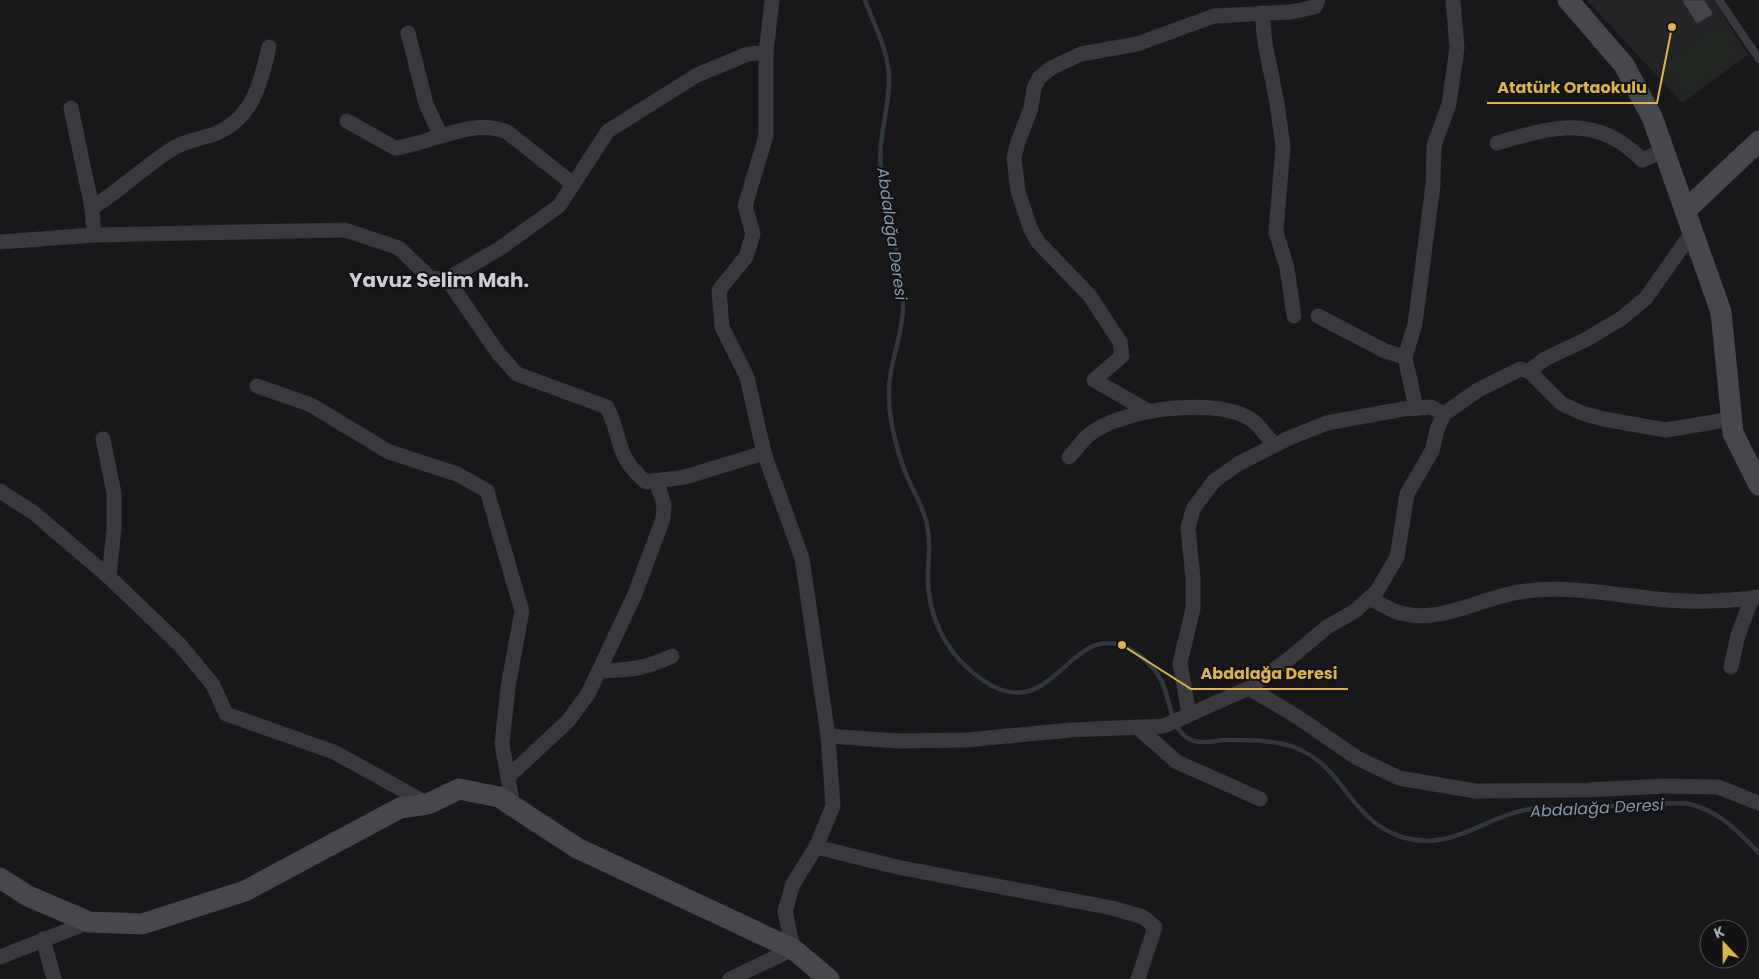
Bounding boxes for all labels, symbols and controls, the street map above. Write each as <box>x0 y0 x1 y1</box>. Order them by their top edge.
callout: Atatürk Ortaokulu <box>1487 72 1657 103</box>
text: Atatürk Ortaokulu <box>1497 76 1647 99</box>
water label: Abdalağa Deresi <box>871 165 913 303</box>
district label: Yavuz Selim Mah. <box>349 266 529 294</box>
callout: Abdalağa Deresi <box>1191 658 1348 689</box>
text: Abdalağa Deresi <box>1201 662 1337 685</box>
water label: Abdalağa Deresi <box>1529 793 1665 823</box>
north arrow <box>1699 919 1749 969</box>
text: K <box>1711 921 1728 943</box>

